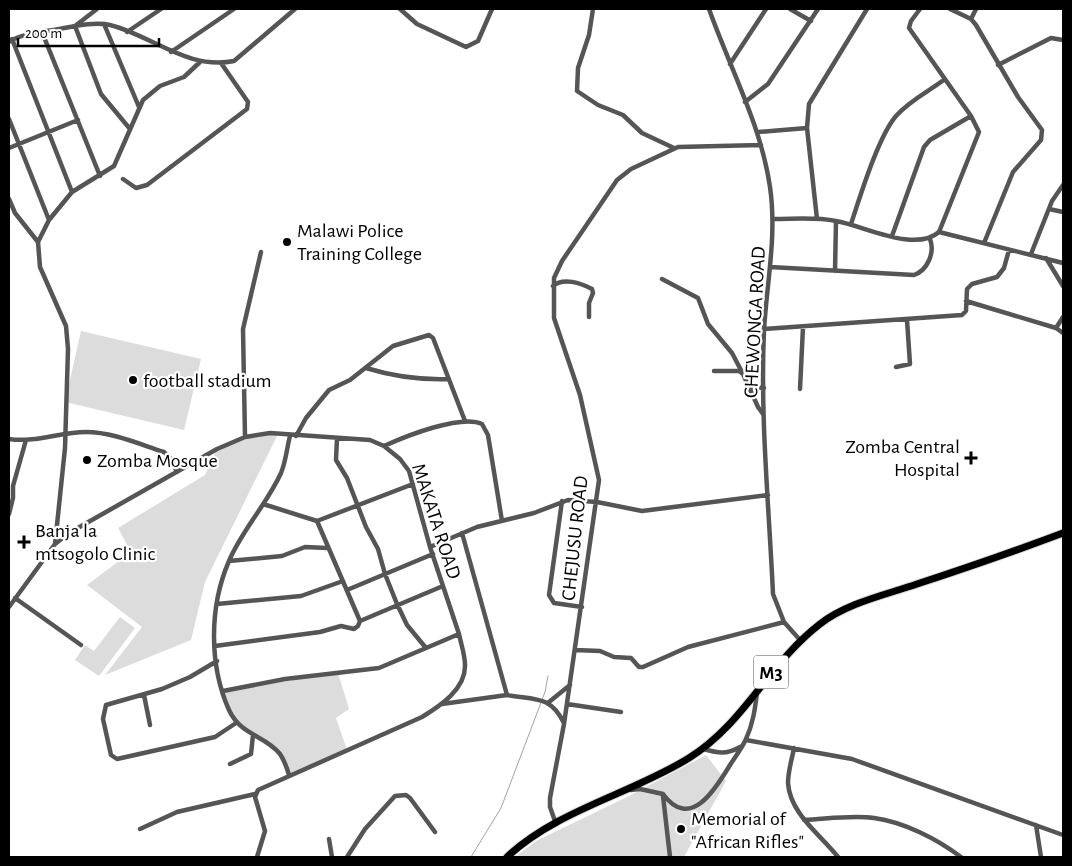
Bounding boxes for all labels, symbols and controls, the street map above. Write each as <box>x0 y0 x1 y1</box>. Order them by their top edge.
scale bar <box>18 15 159 47</box>
text: 200 m <box>25 26 62 41</box>
place label: Malawi Police Training College <box>297 221 422 264</box>
marker: Malawi Police Training College <box>281 236 293 248</box>
street label: CHEWONGA ROAD <box>741 246 769 398</box>
place label: football stadium <box>143 371 272 391</box>
marker: football stadium <box>127 374 139 386</box>
place label: Zomba Central Hospital <box>845 437 960 480</box>
place label: Zomba Mosque <box>97 451 218 471</box>
marker: Zomba Central Hospital <box>964 451 978 465</box>
marker: Zomba Mosque <box>81 454 93 466</box>
street label: MAKATA ROAD <box>408 461 464 582</box>
street label: CHEJUSU ROAD <box>558 475 592 602</box>
place label: Banja la mtsogolo Clinic <box>35 521 156 564</box>
marker: Banja la mtsogolo Clinic <box>17 535 31 549</box>
road number: M3 <box>754 656 788 689</box>
place label: Memorial of "African Rifles" <box>691 809 804 852</box>
marker: Memorial of "African Rifles" <box>675 823 687 835</box>

